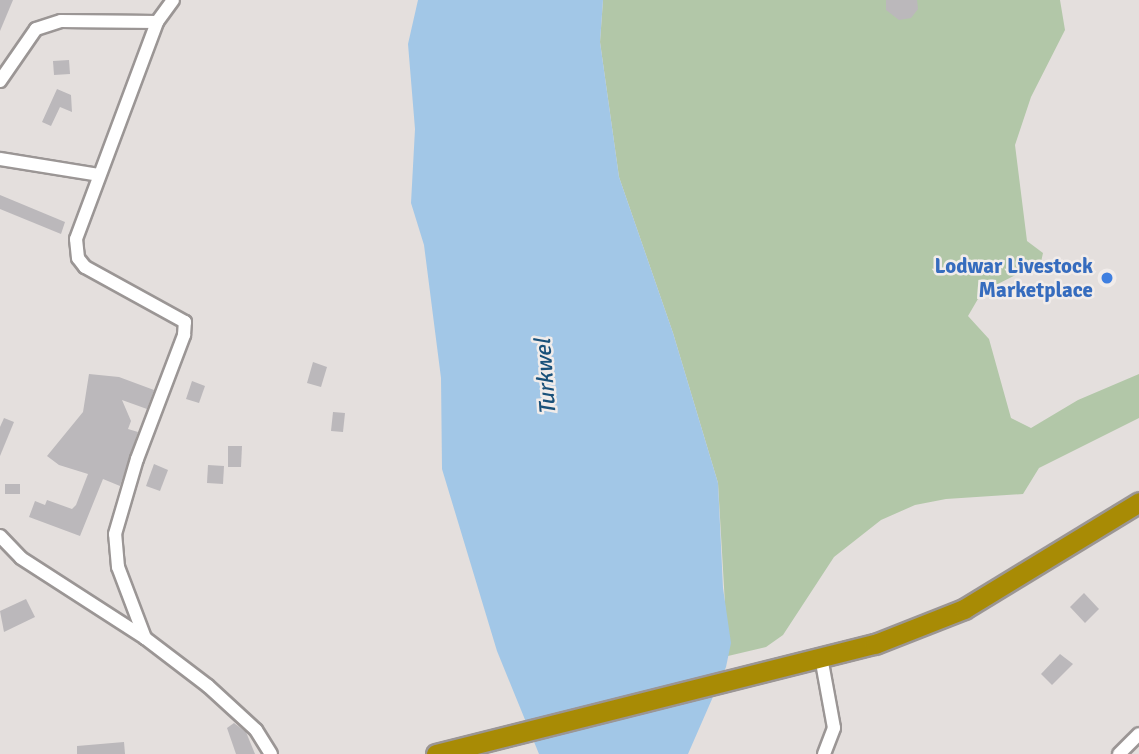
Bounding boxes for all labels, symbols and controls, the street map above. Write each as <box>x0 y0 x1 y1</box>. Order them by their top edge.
place label: Lodwar Livestock Marketplace <box>934 253 1093 303</box>
marker: Lodwar Livestock Marketplace <box>1099 270 1115 286</box>
water label: Turkwel <box>530 338 562 416</box>

